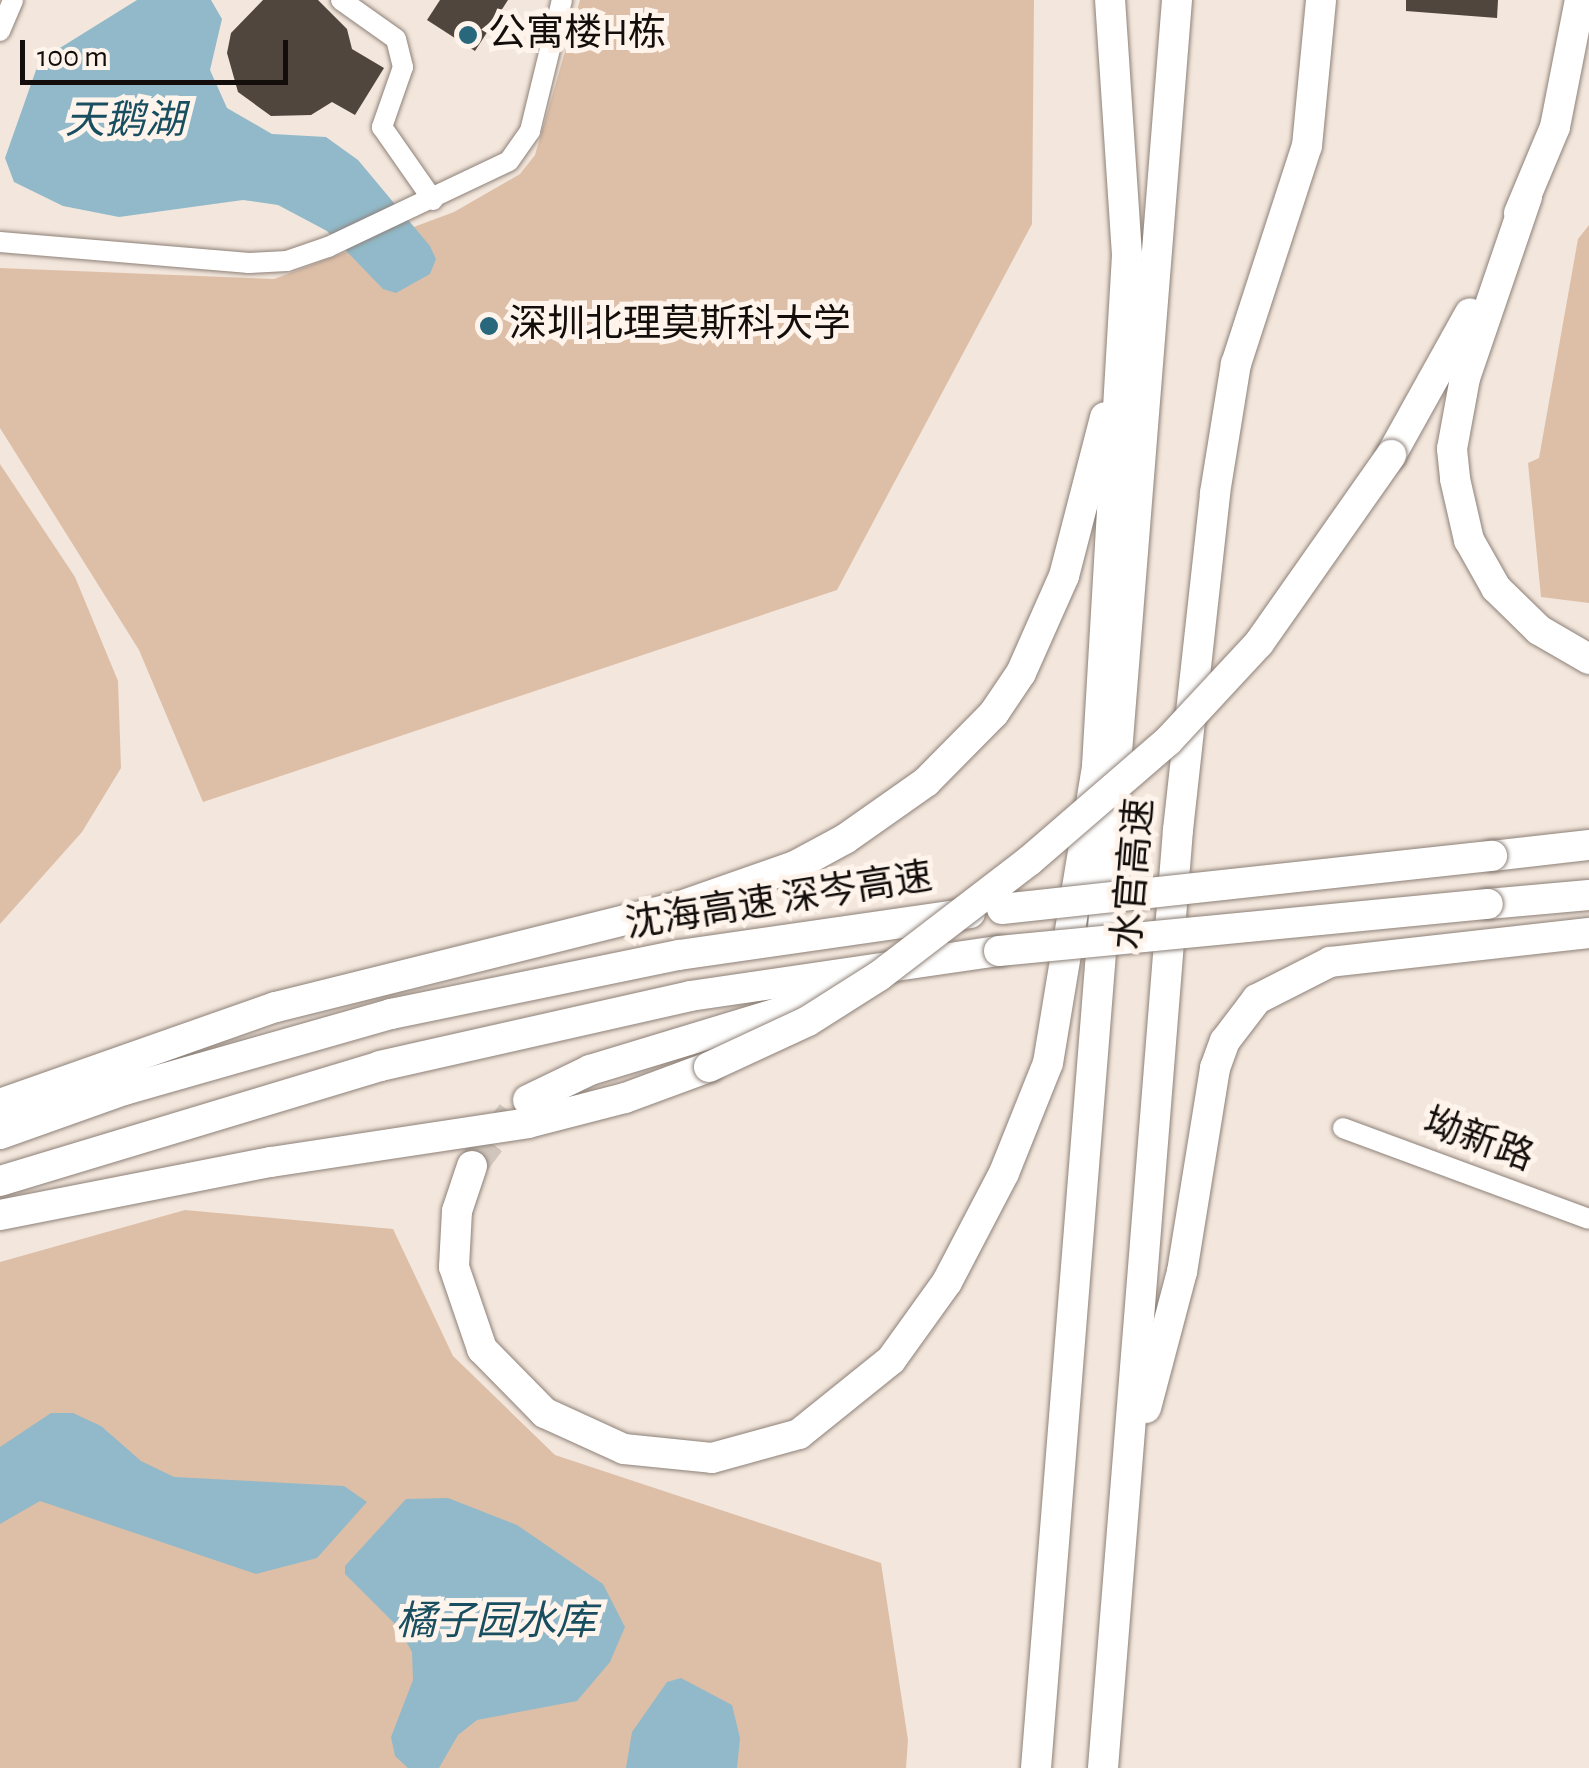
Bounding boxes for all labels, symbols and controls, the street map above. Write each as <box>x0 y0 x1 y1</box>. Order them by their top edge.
place label: 公寓楼H栋 <box>488 12 666 58</box>
scale bar <box>25 20 292 82</box>
marker: 公寓楼H栋 <box>457 24 479 46</box>
text: 100 m <box>37 42 108 72</box>
water label: 天鹅湖 <box>65 97 185 145</box>
place label: 深圳北理莫斯科大学 <box>509 303 851 349</box>
marker: 深圳北理莫斯科大学 <box>478 315 500 337</box>
street label: 水官高速 <box>1106 796 1164 952</box>
street label: 沈海高速 深岑高速 <box>622 855 936 949</box>
street label: 坳新路 <box>1417 1100 1539 1182</box>
water label: 橘子园水库 <box>396 1598 596 1646</box>

